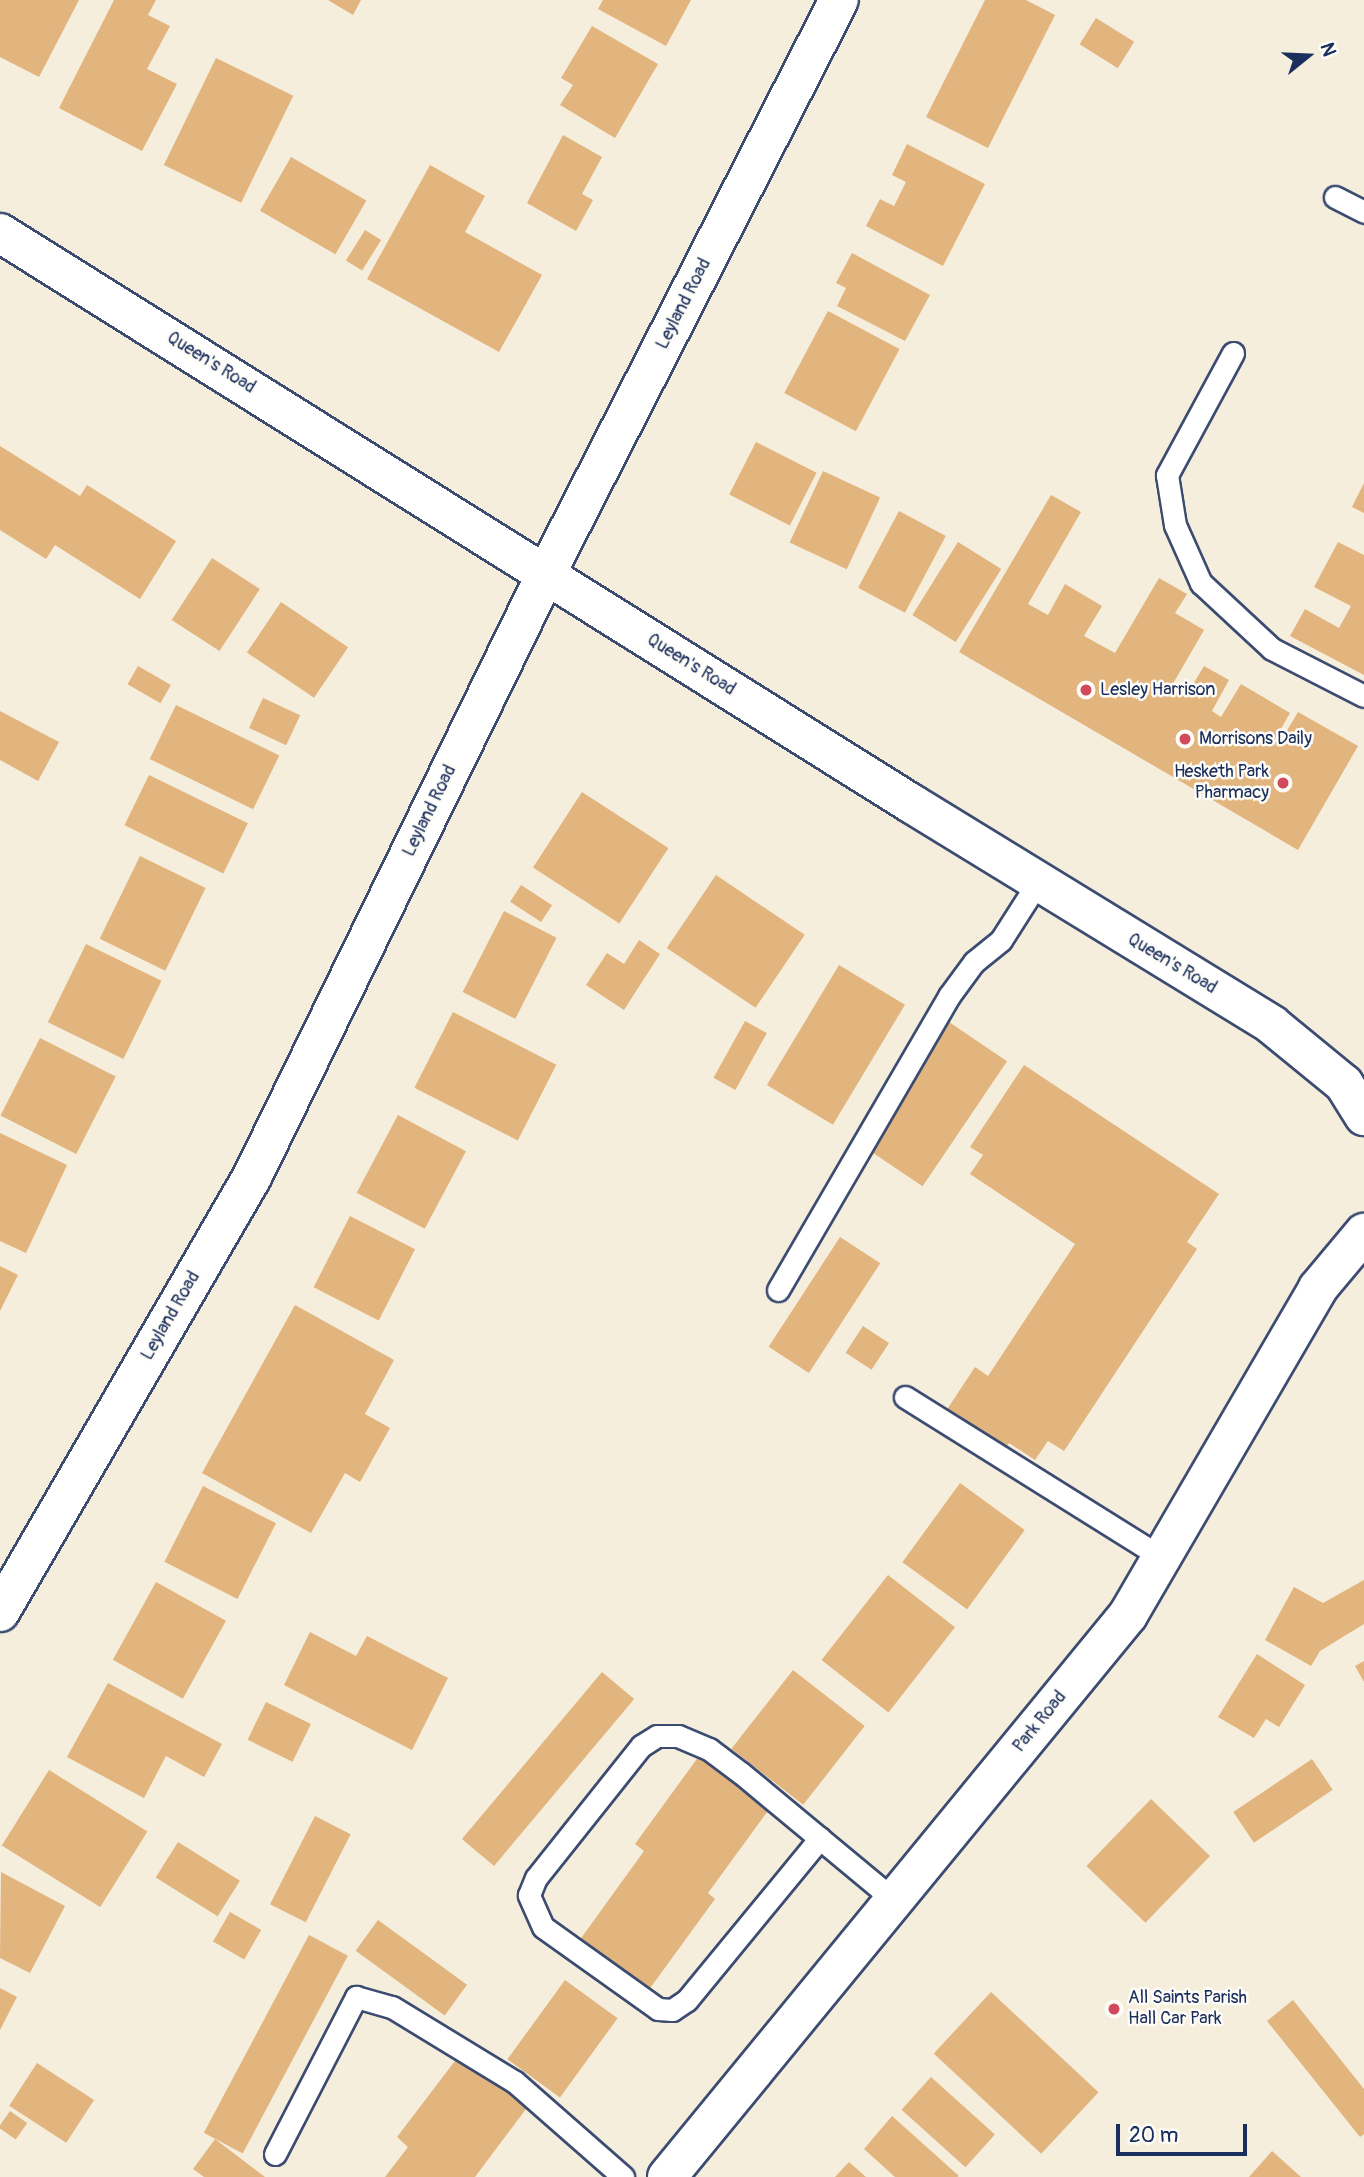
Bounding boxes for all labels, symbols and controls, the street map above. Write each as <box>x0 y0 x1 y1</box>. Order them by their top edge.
north arrow <box>1273 21 1343 91</box>
text: N <box>1315 40 1341 59</box>
street label: Leyland Road <box>652 255 716 353</box>
street label: Queen's Road <box>163 327 259 399</box>
street label: Queen's Road <box>643 629 739 701</box>
place label: Lesley Harrison <box>1100 679 1215 701</box>
marker: Lesley Harrison <box>1078 682 1094 698</box>
place label: Morrisons Daily <box>1199 728 1312 750</box>
marker: Morrisons Daily <box>1177 731 1193 747</box>
street label: Leyland Road <box>399 762 461 860</box>
place label: Hesketh Park Pharmacy <box>1174 762 1269 804</box>
marker: Hesketh Park Pharmacy <box>1275 775 1291 791</box>
street label: Queen's Road <box>1123 929 1221 999</box>
street label: Leyland Road <box>137 1268 205 1364</box>
street label: Park Road <box>1009 1687 1071 1757</box>
place label: All Saints Parish Hall Car Park <box>1128 1988 1247 2030</box>
marker: All Saints Parish Hall Car Park <box>1106 2001 1122 2017</box>
scale bar <box>1119 2110 1250 2154</box>
text: 20 m <box>1129 2122 1178 2149</box>

